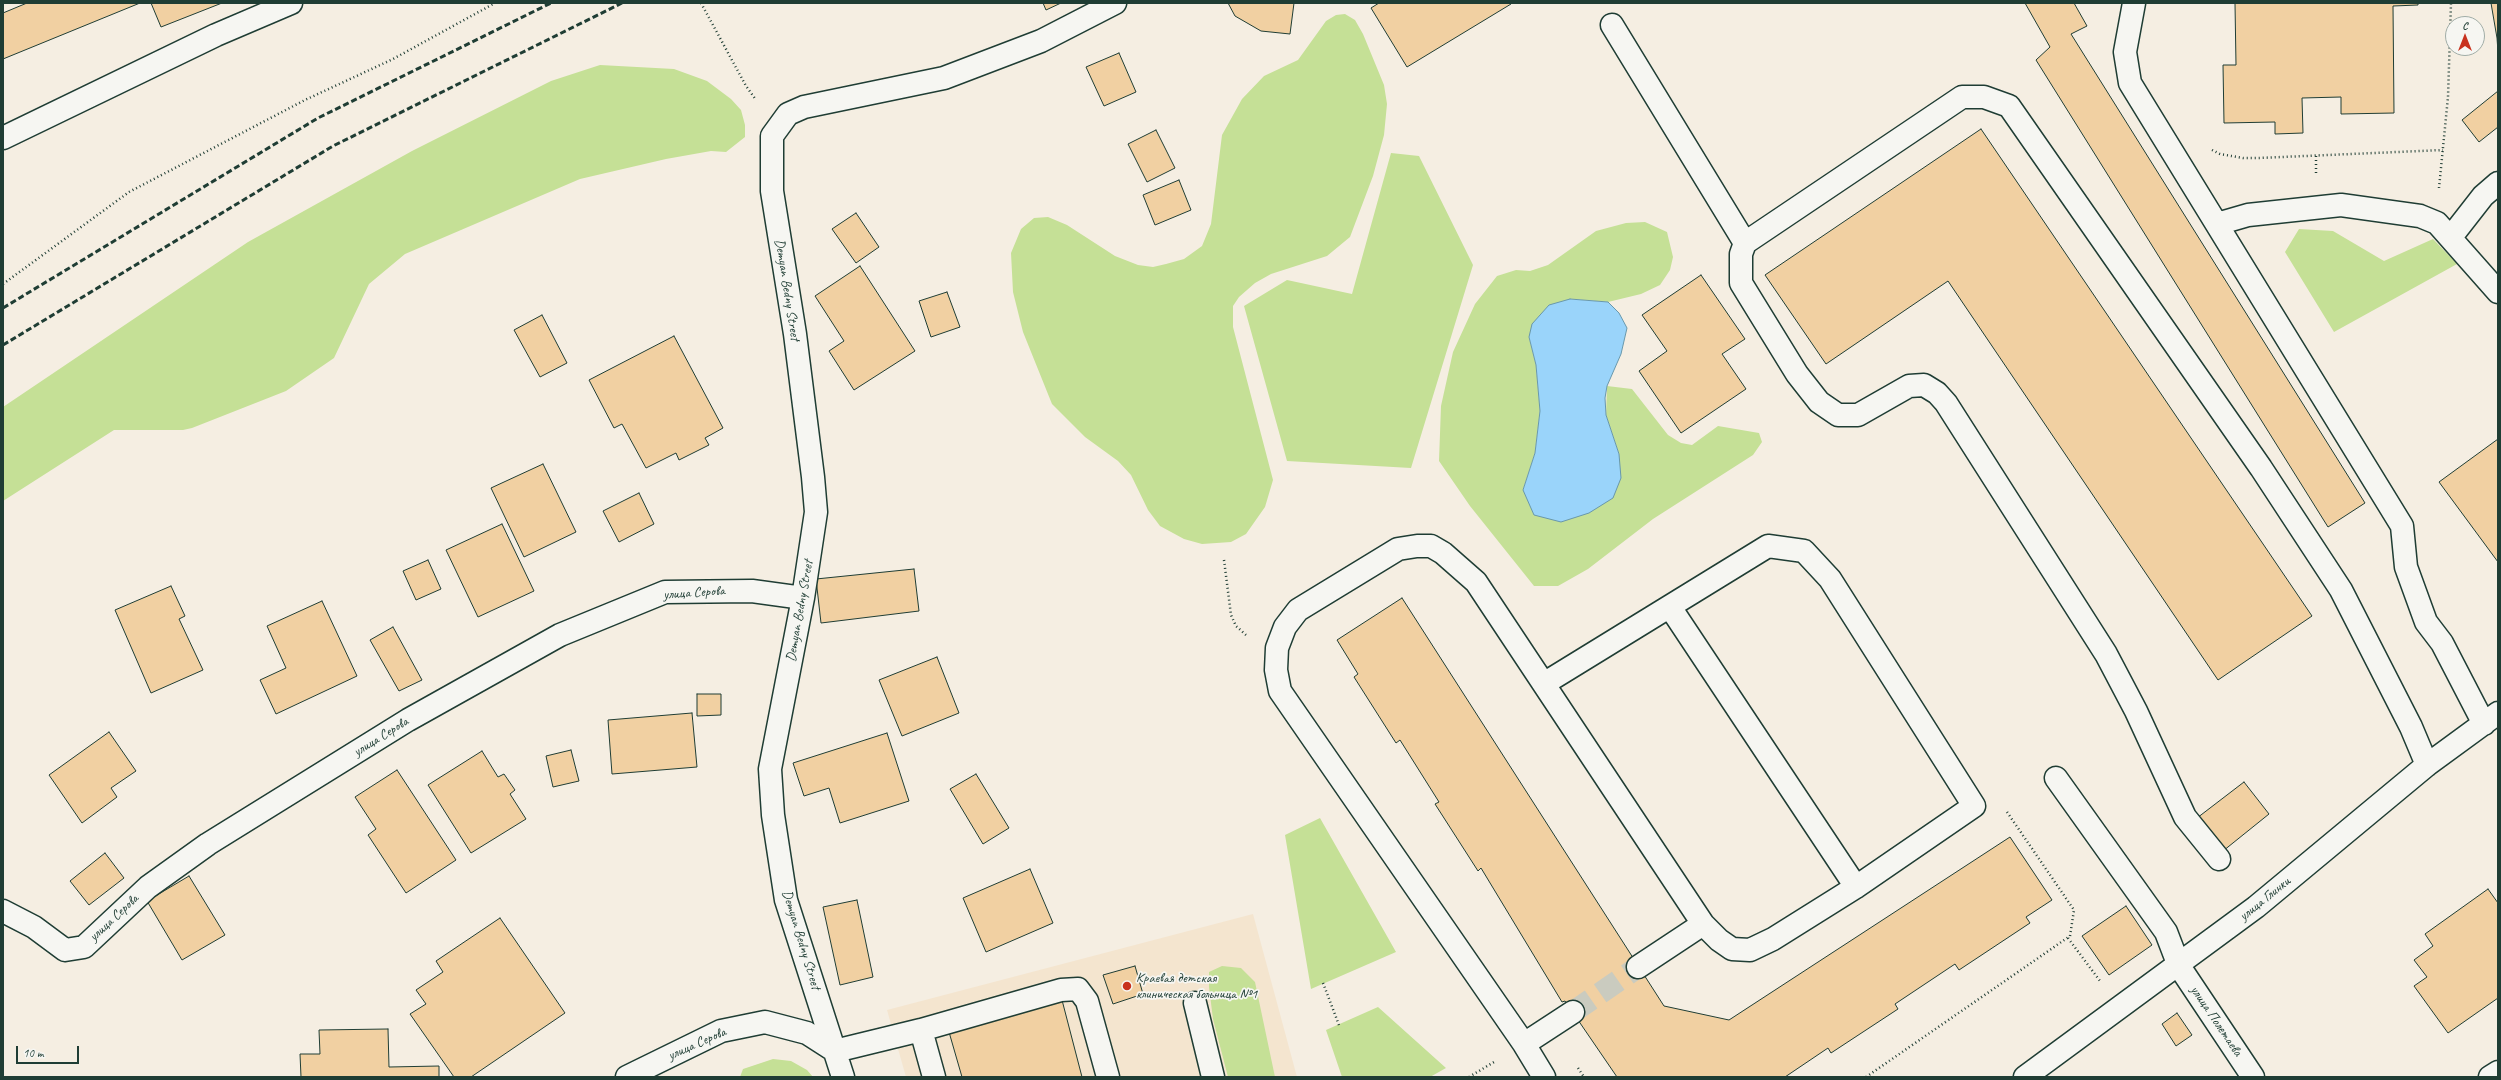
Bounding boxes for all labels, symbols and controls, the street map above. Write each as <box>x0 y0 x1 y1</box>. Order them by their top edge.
north arrow <box>2445 16 2485 56</box>
text: С <box>2462 18 2468 32</box>
street label: Demyan Bedny Street <box>771 238 803 342</box>
street label: Demyan Bedny Street <box>783 559 817 663</box>
street label: улица Серова <box>663 582 725 604</box>
street label: улица Серова <box>350 714 412 760</box>
street label: улица Глинки <box>2236 873 2294 925</box>
street label: Demyan Bedny Street <box>778 888 824 992</box>
street label: улица Серова <box>86 891 142 945</box>
place label: Краевая детская клиническая больница №1 <box>1136 970 1257 1002</box>
marker: Краевая детская клиническая больница №1 <box>1121 980 1133 992</box>
street label: улица Полетаева <box>2186 982 2246 1060</box>
street label: улица Серова <box>665 1024 729 1064</box>
scale bar <box>18 1038 81 1064</box>
text: 10 m <box>23 1045 43 1061</box>

